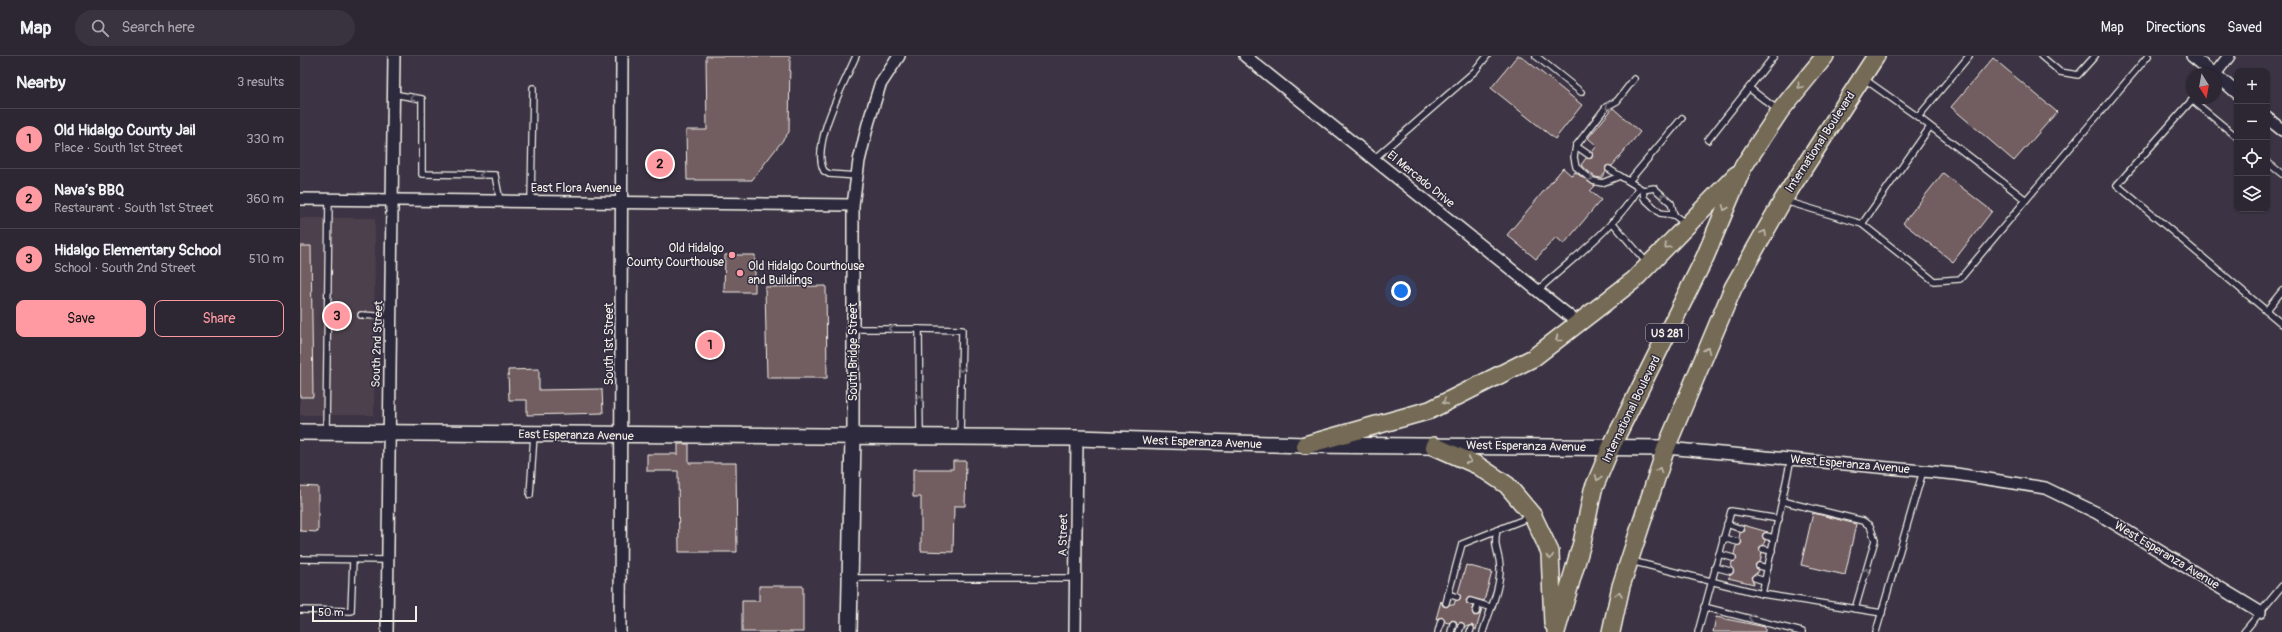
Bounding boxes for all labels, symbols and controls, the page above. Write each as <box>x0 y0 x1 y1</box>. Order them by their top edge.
search box <box>75 10 355 46</box>
text: Map <box>20 16 51 40</box>
icon: search <box>89 17 111 39</box>
text: Search here <box>121 18 195 37</box>
text: Map <box>2101 19 2124 36</box>
text: Directions <box>2146 19 2205 36</box>
text: Saved <box>2227 19 2262 36</box>
north arrow <box>2186 68 2222 104</box>
map controls <box>2234 68 2270 212</box>
button: + <box>2234 68 2270 104</box>
text: Nearby <box>16 72 65 93</box>
text: 3 results <box>237 74 284 90</box>
one-way arrow <box>1798 82 1805 89</box>
street label: International Boulevard <box>1782 89 1859 195</box>
one-way arrow <box>410 94 417 102</box>
one-way arrow <box>1606 102 1613 109</box>
button: − <box>2234 104 2270 140</box>
text: Old Hidalgo County Jail <box>54 121 196 140</box>
text: 1 <box>26 131 32 147</box>
text: 330 m <box>246 131 284 147</box>
text: Place · South 1st Street <box>54 140 183 156</box>
button: locate <box>2234 140 2270 176</box>
street label: El Mercado Drive <box>1384 148 1458 211</box>
pin: 2 <box>647 149 673 179</box>
one-way arrow <box>479 171 485 179</box>
one-way arrow <box>1585 173 1592 180</box>
button: layers <box>2234 176 2270 212</box>
text: Nava’s BBQ <box>54 181 124 200</box>
street label: East Flora Avenue <box>531 181 621 196</box>
text: 2 <box>25 191 33 207</box>
text: 360 m <box>246 191 284 207</box>
one-way arrow <box>1660 193 1668 200</box>
text: Restaurant · South 1st Street <box>54 200 213 216</box>
one-way arrow <box>1722 205 1730 212</box>
one-way arrow <box>1760 230 1767 237</box>
text: Hidalgo Elementary School <box>54 241 221 260</box>
place label: Old Hidalgo County Courthouse <box>626 241 725 270</box>
one-way arrow <box>1664 241 1672 249</box>
marker: Old Hidalgo County Courthouse <box>727 250 737 260</box>
text: 3 <box>25 251 33 267</box>
text: 510 m <box>249 251 284 267</box>
place label: Old Hidalgo Courthouse and Buildings <box>748 259 865 288</box>
text: School · South 2nd Street <box>54 260 196 276</box>
marker: Old Hidalgo Courthouse and Buildings <box>735 268 745 278</box>
your location <box>1391 281 1411 301</box>
button: Save <box>16 300 146 337</box>
button: Share <box>154 300 284 337</box>
street label: South 2nd Street <box>368 300 387 388</box>
pin: 3 <box>324 301 350 331</box>
street label: South 1st Street <box>602 303 617 385</box>
street label: South Bridge Street <box>846 303 861 401</box>
road number: US 281 <box>1646 324 1688 342</box>
one-way arrow <box>888 325 894 333</box>
pin: 1 <box>697 330 723 360</box>
one-way arrow <box>1555 335 1562 342</box>
one-way arrow <box>1703 346 1711 353</box>
street label: International Boulevard <box>1599 353 1664 465</box>
one-way arrow <box>957 366 965 372</box>
one-way arrow <box>916 395 924 401</box>
one-way arrow <box>1441 398 1449 405</box>
street label: East Esperanza Avenue <box>518 427 634 444</box>
street label: West Esperanza Avenue <box>1142 433 1262 452</box>
street label: West Esperanza Avenue <box>1466 438 1586 455</box>
street label: West Esperanza Avenue <box>1790 452 1910 477</box>
one-way arrow <box>1466 457 1473 465</box>
one-way arrow <box>1654 467 1663 474</box>
one-way arrow <box>1595 473 1603 481</box>
street label: A Street <box>1056 513 1071 557</box>
street label: West Esperanza Avenue <box>2112 518 2222 593</box>
one-way arrow <box>1545 554 1554 560</box>
one-way arrow <box>1861 568 1870 575</box>
one-way arrow <box>1614 591 1622 597</box>
scale bar <box>312 604 417 623</box>
text: 50 m <box>318 606 344 619</box>
one-way arrow <box>1747 615 1754 623</box>

